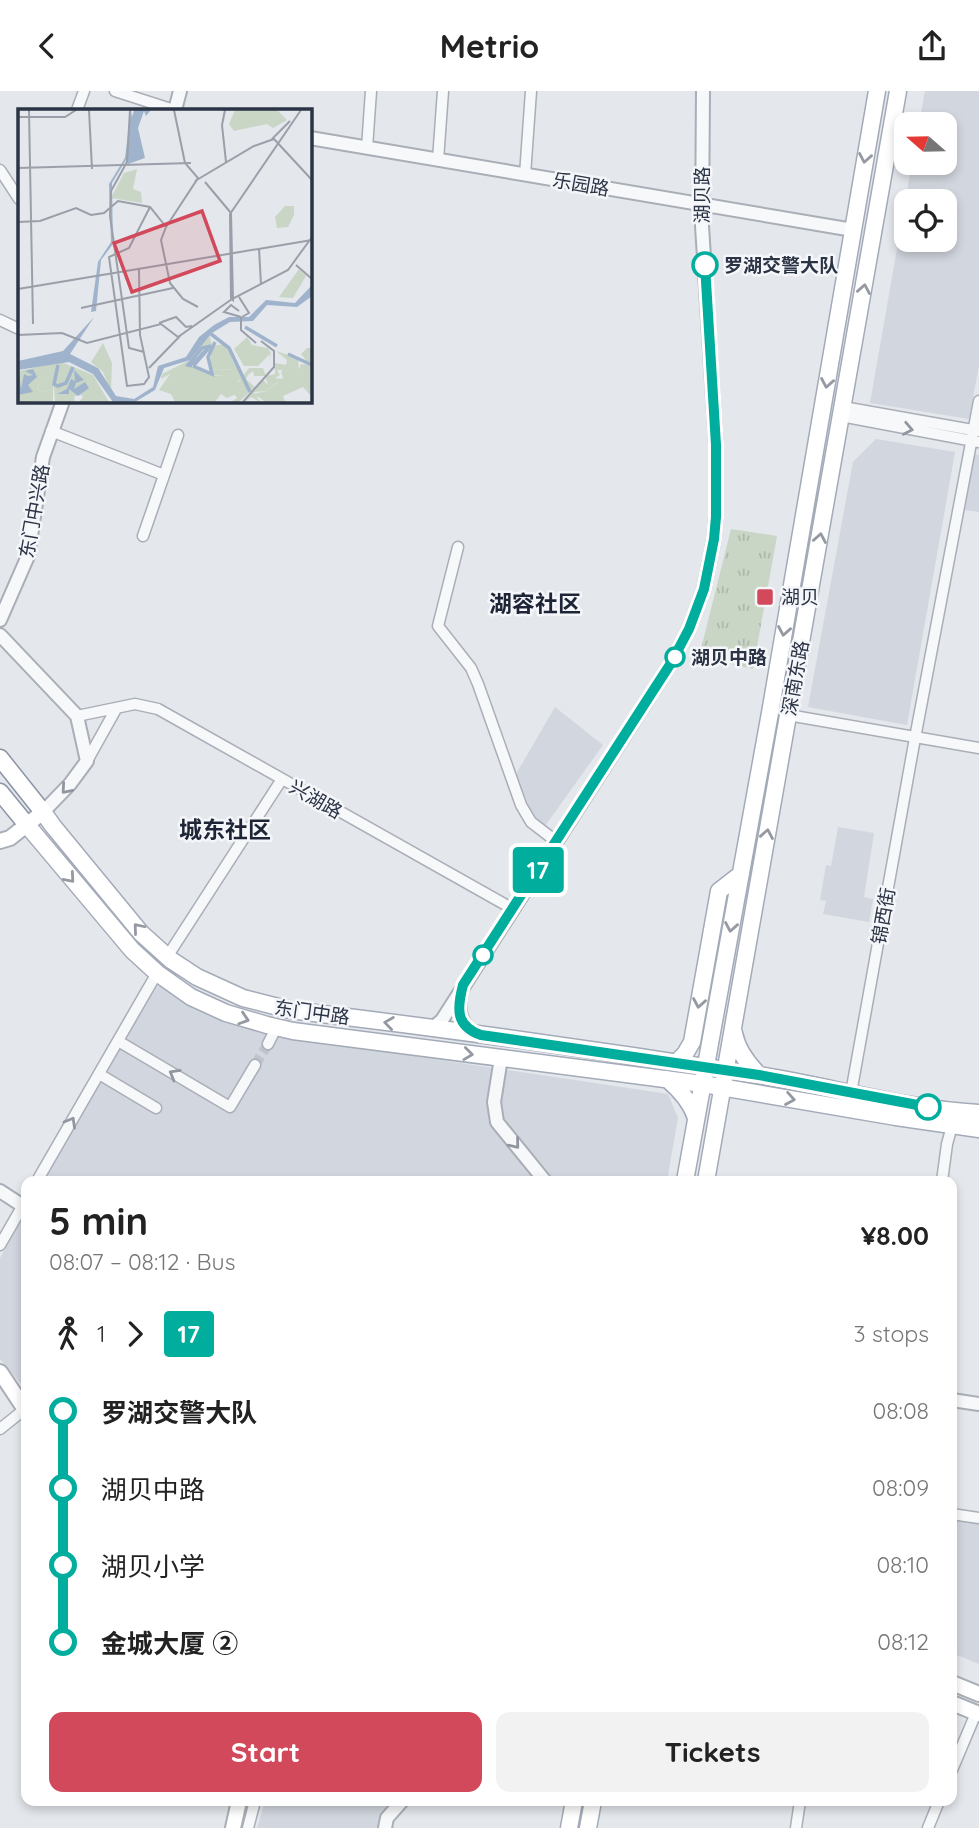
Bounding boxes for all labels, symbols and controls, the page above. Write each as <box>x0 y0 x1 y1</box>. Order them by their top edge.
text: Metrio <box>440 26 539 66</box>
icon: back <box>28 27 66 65</box>
icon: share <box>913 27 951 65</box>
inset map <box>18 109 312 403</box>
north arrow <box>894 112 957 175</box>
map controls <box>894 112 957 252</box>
one-way arrow <box>858 152 873 164</box>
street label: 湖贝路 <box>690 166 714 224</box>
street label: 乐园路 <box>551 167 611 201</box>
button: locate <box>894 189 957 252</box>
marker: 罗湖交警大队 <box>692 252 718 278</box>
place label: 罗湖交警大队 <box>724 253 838 277</box>
one-way arrow <box>855 284 870 296</box>
one-way arrow <box>820 376 835 388</box>
one-way arrow <box>902 421 914 436</box>
street label: 东门中兴路 <box>14 462 54 560</box>
one-way arrow <box>812 532 827 544</box>
place label: 湖贝 <box>781 585 819 609</box>
marker: 湖贝 <box>755 587 775 607</box>
district label: 湖容社区 <box>489 589 581 618</box>
one-way arrow <box>777 625 792 637</box>
street label: 深南东路 <box>777 638 813 718</box>
place label: 湖贝中路 <box>691 645 767 669</box>
marker: 湖贝中路 <box>665 647 685 667</box>
street label: 兴湖路 <box>285 774 347 824</box>
one-way arrow <box>62 780 74 793</box>
district label: 城东社区 <box>179 815 271 844</box>
one-way arrow <box>759 828 774 840</box>
line badge: 17 <box>506 847 570 893</box>
text: 17 <box>527 855 549 885</box>
one-way arrow <box>62 870 74 883</box>
street label: 锦西街 <box>866 886 900 946</box>
one-way arrow <box>724 921 739 933</box>
one-way arrow <box>134 923 146 936</box>
unlabelled marker <box>473 945 493 965</box>
street label: 东门中路 <box>273 995 351 1029</box>
one-way arrow <box>692 997 707 1009</box>
one-way arrow <box>237 1010 249 1025</box>
one-way arrow <box>383 1015 395 1030</box>
one-way arrow <box>462 1046 474 1061</box>
one-way arrow <box>169 1069 181 1082</box>
one-way arrow <box>784 1090 796 1105</box>
unlabelled marker <box>915 1094 941 1120</box>
one-way arrow <box>63 1117 76 1130</box>
one-way arrow <box>506 1137 519 1149</box>
text: 5 min <box>49 1197 148 1245</box>
text: ¥8.00 <box>861 1219 929 1252</box>
text: 08:07 – 08:12 · Bus <box>49 1247 235 1276</box>
icon: walk <box>49 1315 87 1353</box>
icon: forward <box>116 1315 154 1353</box>
text: 1 <box>97 1319 106 1348</box>
text: 17 <box>178 1319 200 1349</box>
text: 3 stops <box>854 1319 929 1348</box>
text: 罗湖交警大队 <box>101 1396 257 1429</box>
text: 08:08 <box>872 1396 929 1425</box>
text: 湖贝中路 <box>101 1473 205 1506</box>
text: 08:09 <box>872 1473 929 1502</box>
text: 湖贝小学 <box>101 1550 205 1583</box>
text: 08:10 <box>876 1550 929 1579</box>
text: 金城大厦 ② <box>101 1627 238 1660</box>
text: 08:12 <box>877 1627 929 1656</box>
button: Start <box>49 1712 482 1792</box>
button: Tickets <box>496 1712 929 1792</box>

